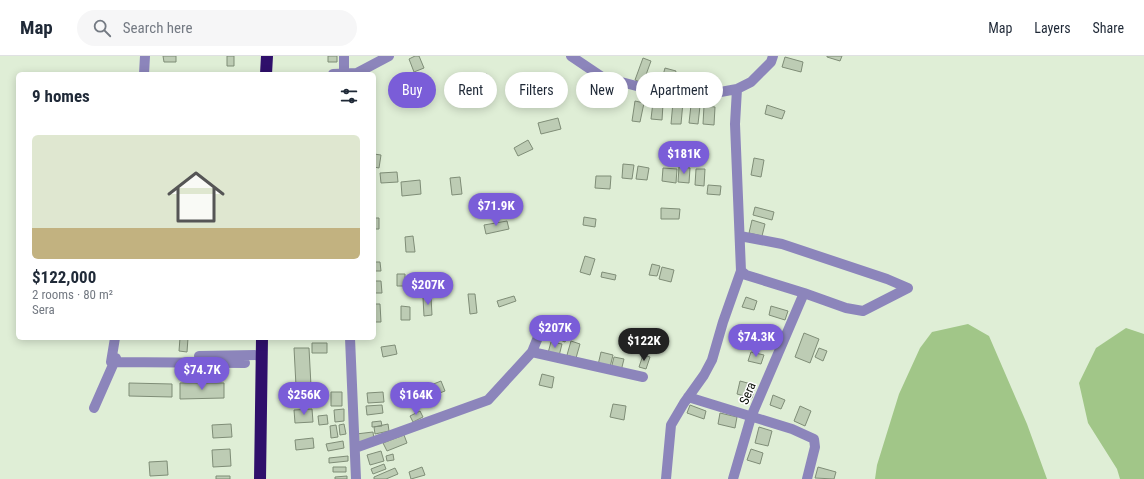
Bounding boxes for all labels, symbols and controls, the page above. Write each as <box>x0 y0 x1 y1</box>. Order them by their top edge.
search box <box>77 10 357 46</box>
text: Map <box>20 16 53 39</box>
icon: search <box>91 17 113 39</box>
text: Search here <box>123 19 193 37</box>
text: Map <box>988 20 1012 36</box>
text: Layers <box>1034 20 1071 36</box>
text: Share <box>1093 20 1124 36</box>
chip: Buy <box>388 72 436 108</box>
chip: Rent <box>444 72 497 108</box>
chip: Filters <box>505 72 568 108</box>
chip: New <box>576 72 628 108</box>
chip: Apartment <box>636 72 723 108</box>
icon: filters <box>338 85 360 107</box>
text: 9 homes <box>32 86 90 106</box>
pin: $181K <box>656 141 712 175</box>
text: $181K <box>667 146 701 161</box>
icon: home <box>160 161 232 233</box>
pin: $71.9K <box>463 193 529 227</box>
text: $71.9K <box>477 198 515 213</box>
text: $122,000 <box>32 267 96 287</box>
pin: $207K <box>400 272 456 306</box>
text: $207K <box>411 277 445 292</box>
text: 2 rooms · 80 m² <box>32 287 113 302</box>
text: Sera <box>32 302 55 317</box>
pin: $207K <box>527 315 583 349</box>
text: $207K <box>538 320 572 335</box>
pin: $74.3K <box>723 324 789 358</box>
pin: $122K <box>616 328 672 362</box>
text: $74.3K <box>737 329 775 344</box>
text: $122K <box>627 333 661 348</box>
pin: $74.7K <box>169 357 235 391</box>
text: $74.7K <box>183 362 221 377</box>
street label: Sera <box>736 380 759 407</box>
pin: $256K <box>276 382 332 416</box>
pin: $164K <box>388 382 444 416</box>
text: $256K <box>287 387 321 402</box>
text: $164K <box>399 387 433 402</box>

